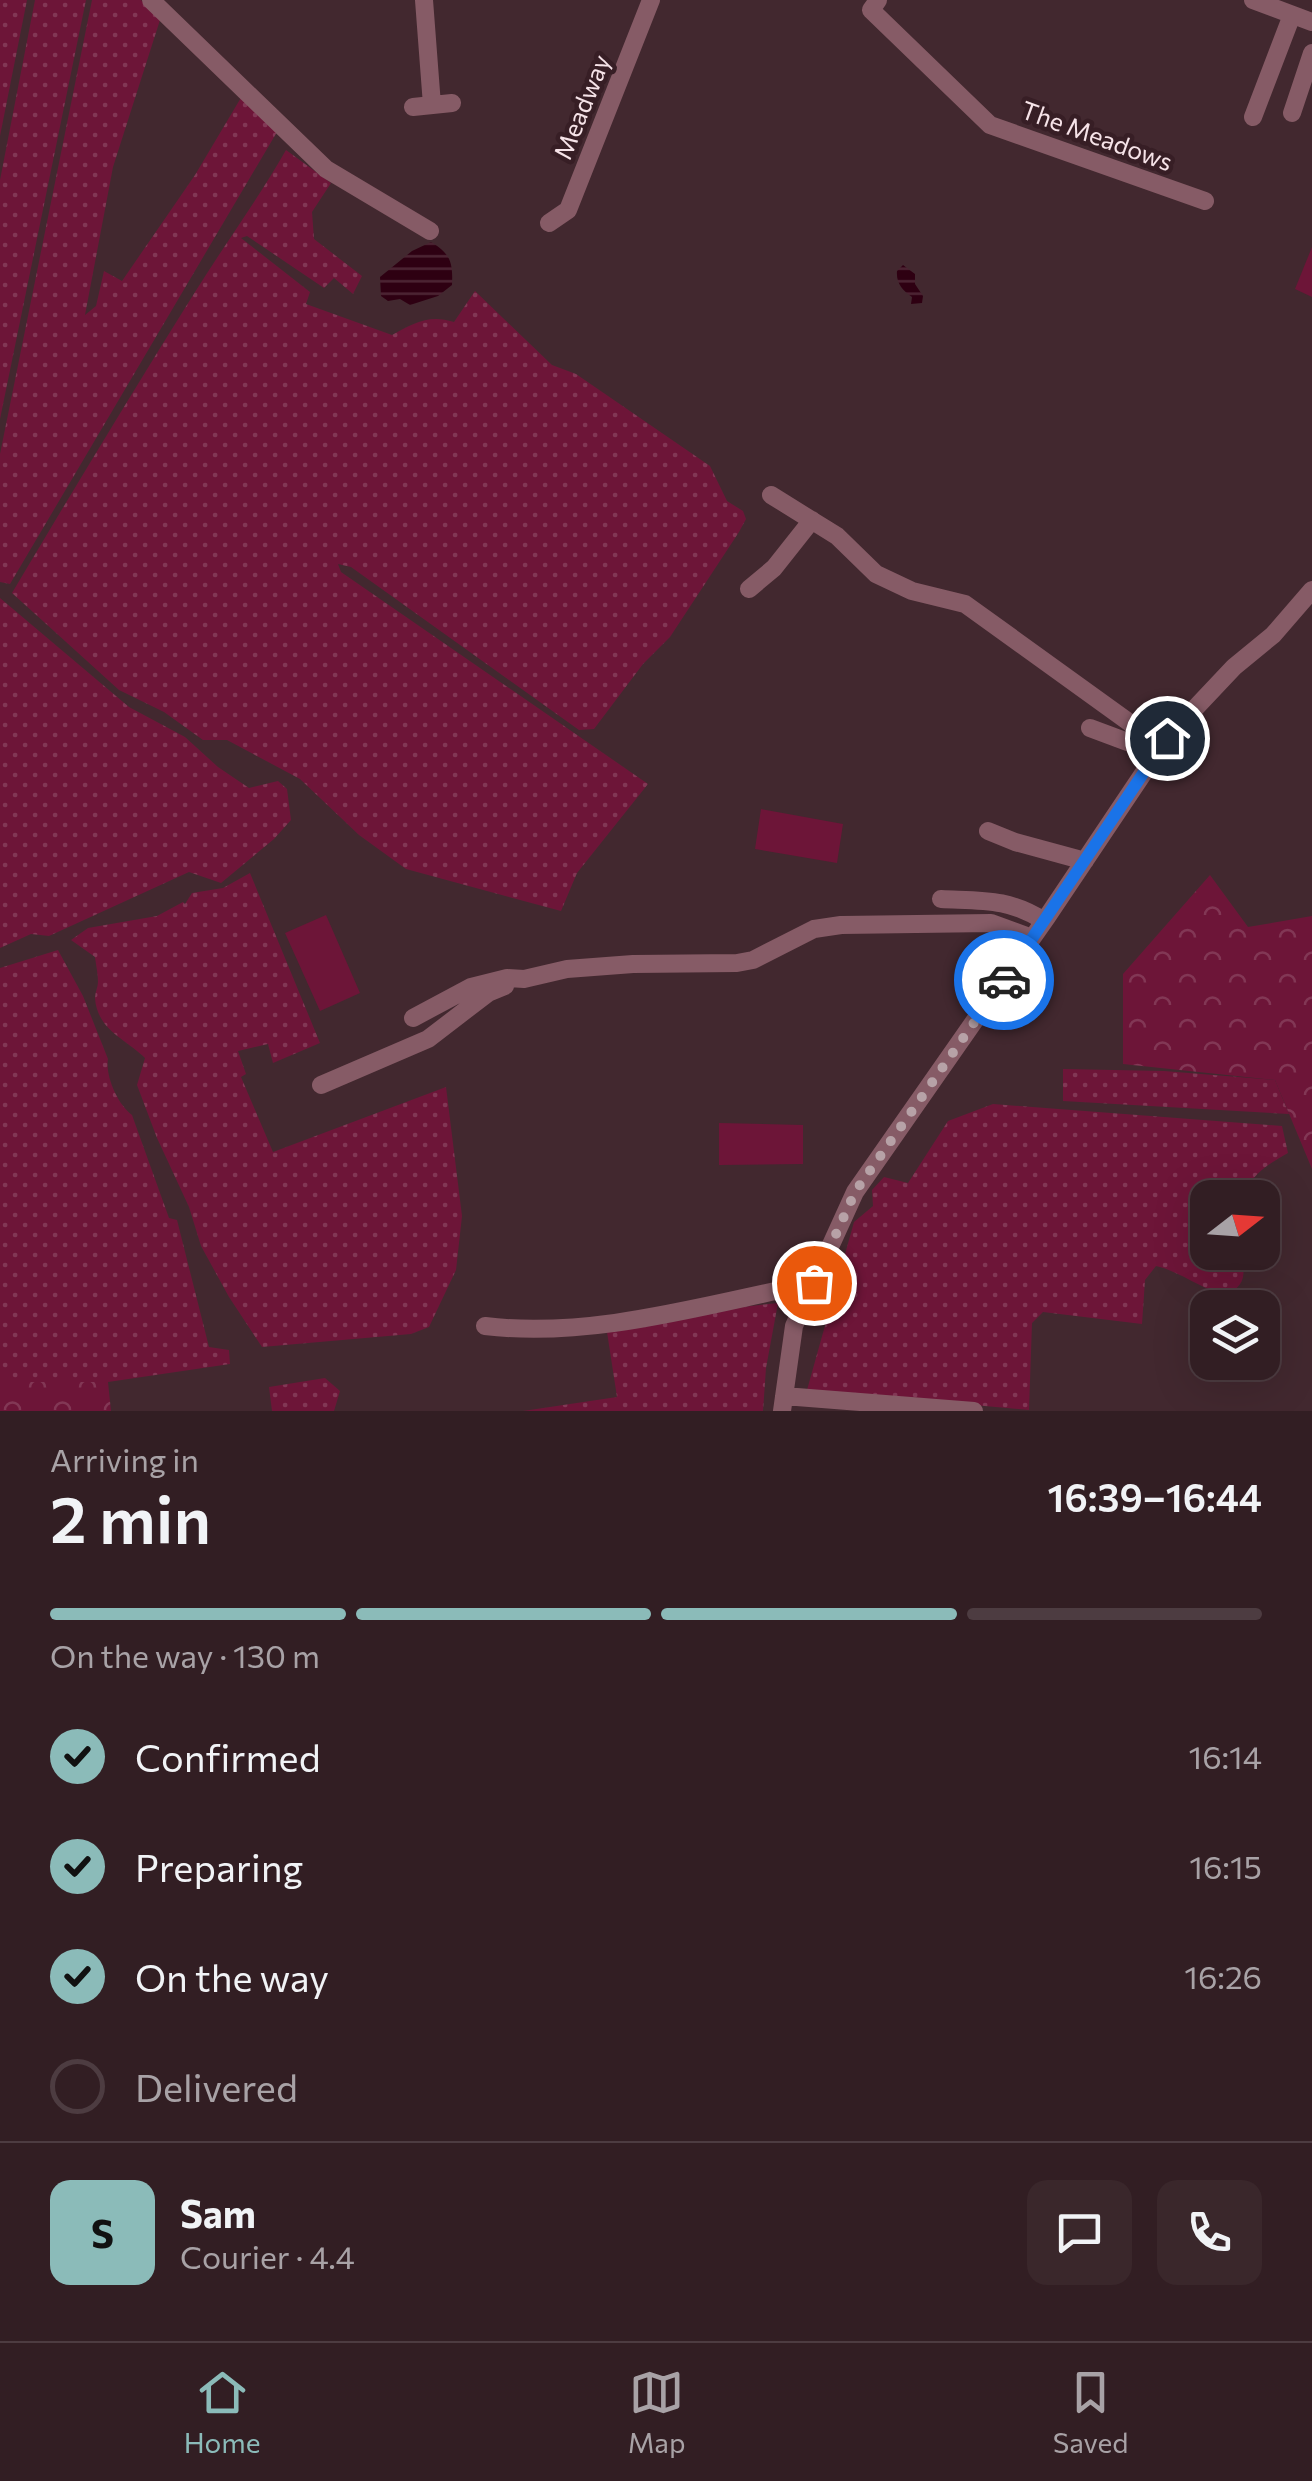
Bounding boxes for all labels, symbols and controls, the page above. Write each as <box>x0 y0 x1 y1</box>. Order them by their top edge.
street label: Meadway <box>547 50 616 163</box>
street label: The Meadows <box>1018 94 1177 176</box>
pin <box>1125 696 1210 781</box>
icon: home <box>1140 711 1195 766</box>
courier <box>954 930 1054 1030</box>
icon: car <box>977 953 1032 1008</box>
north arrow <box>1190 1180 1280 1270</box>
map controls <box>1190 1180 1280 1380</box>
pin <box>772 1241 857 1326</box>
icon: bag <box>787 1256 842 1311</box>
button: layers <box>1190 1290 1280 1380</box>
text: Arriving in <box>50 1439 199 1479</box>
text: 16:39–16:44 <box>1048 1473 1262 1520</box>
text: 2 min <box>50 1477 211 1556</box>
text: On the way · 130 m <box>50 1635 320 1675</box>
icon: check <box>50 1729 105 1784</box>
text: Confirmed <box>135 1733 321 1780</box>
text: 16:14 <box>1188 1736 1262 1776</box>
icon: check <box>50 1839 105 1894</box>
text: Preparing <box>135 1843 303 1890</box>
text: 16:15 <box>1189 1846 1262 1886</box>
icon: check <box>50 1949 105 2004</box>
text: On the way <box>135 1953 329 2000</box>
text: 16:26 <box>1184 1956 1262 1996</box>
text: Delivered <box>135 2063 298 2110</box>
button: chat <box>1027 2180 1132 2285</box>
button: phone <box>1157 2180 1262 2285</box>
text: Sam <box>180 2189 256 2236</box>
text: S <box>91 2209 114 2256</box>
text: Courier · 4.4 <box>180 2236 355 2276</box>
tab: Home <box>184 2365 261 2459</box>
tab: Map <box>628 2365 686 2459</box>
tab: Saved <box>1053 2365 1128 2459</box>

